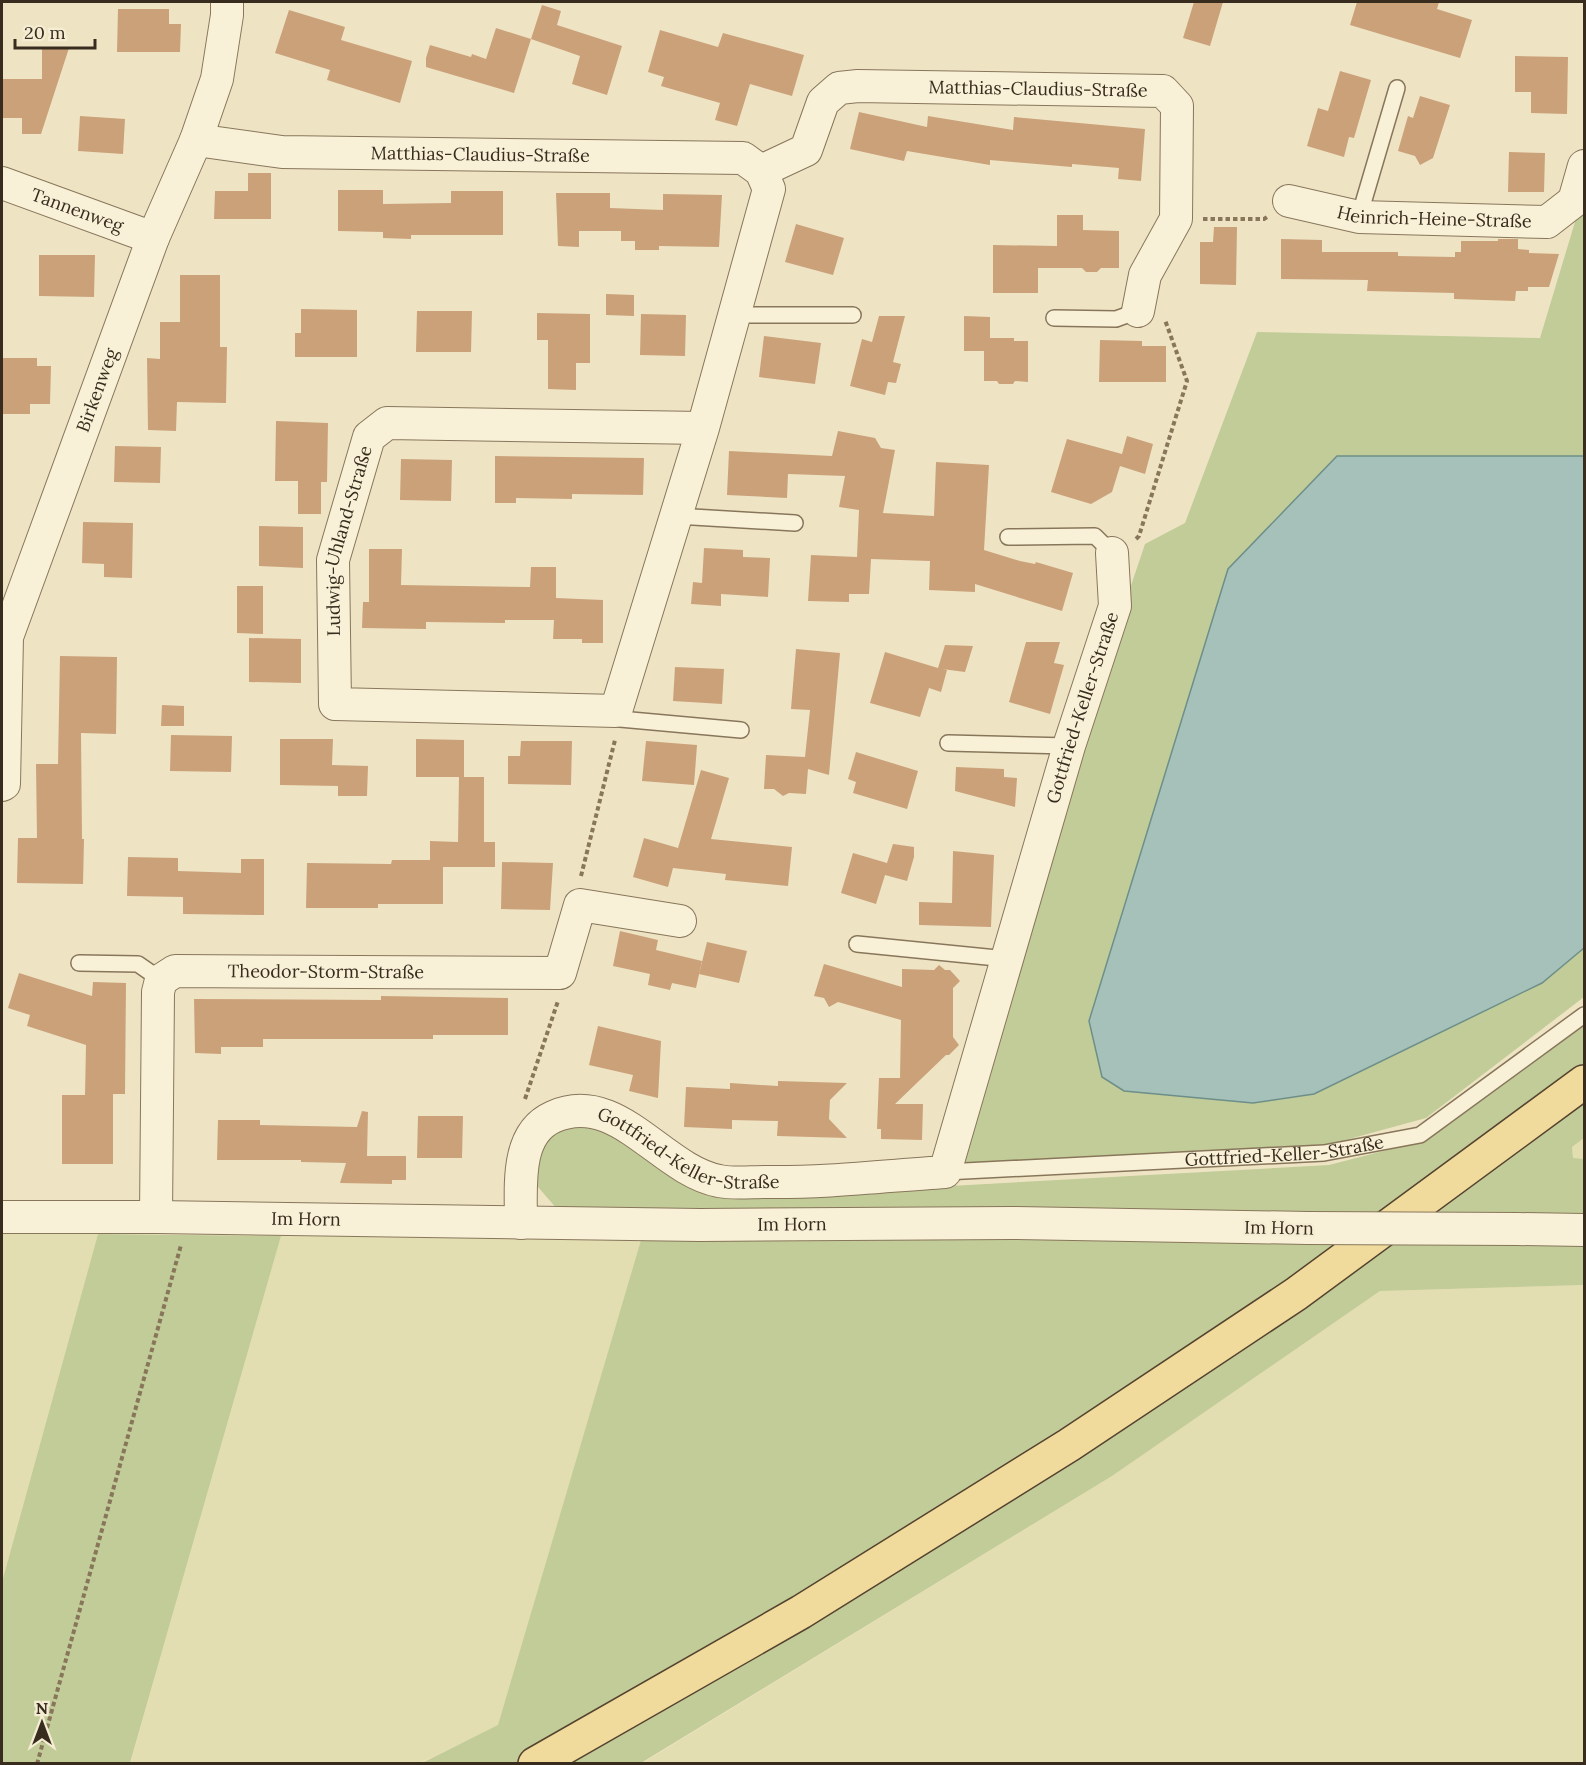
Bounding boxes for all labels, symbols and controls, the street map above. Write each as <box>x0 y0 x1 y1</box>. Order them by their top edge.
scale bar <box>15 12 94 50</box>
text: 20 m <box>24 21 66 44</box>
street label: Matthias-Claudius-Straße <box>928 75 1148 102</box>
street label: Matthias-Claudius-Straße <box>370 141 590 167</box>
street label: Tannenweg <box>28 183 128 238</box>
street label: Heinrich-Heine-Straße <box>1335 200 1532 233</box>
street label: Birkenweg <box>71 344 123 435</box>
street label: Ludwig-Uhland-Straße <box>320 443 377 636</box>
street label: Gottfried-Keller-Straße <box>1041 609 1123 806</box>
street label: Theodor-Storm-Straße <box>228 959 424 983</box>
street label: Gottfried-Keller-Straße <box>595 1102 780 1194</box>
street label: Gottfried-Keller-Straße <box>1184 1130 1386 1171</box>
street label: Im Horn <box>271 1207 341 1231</box>
street label: Im Horn <box>757 1212 827 1236</box>
street label: Im Horn <box>1244 1215 1314 1240</box>
north arrow <box>12 1693 72 1753</box>
text: N <box>36 1698 48 1718</box>

